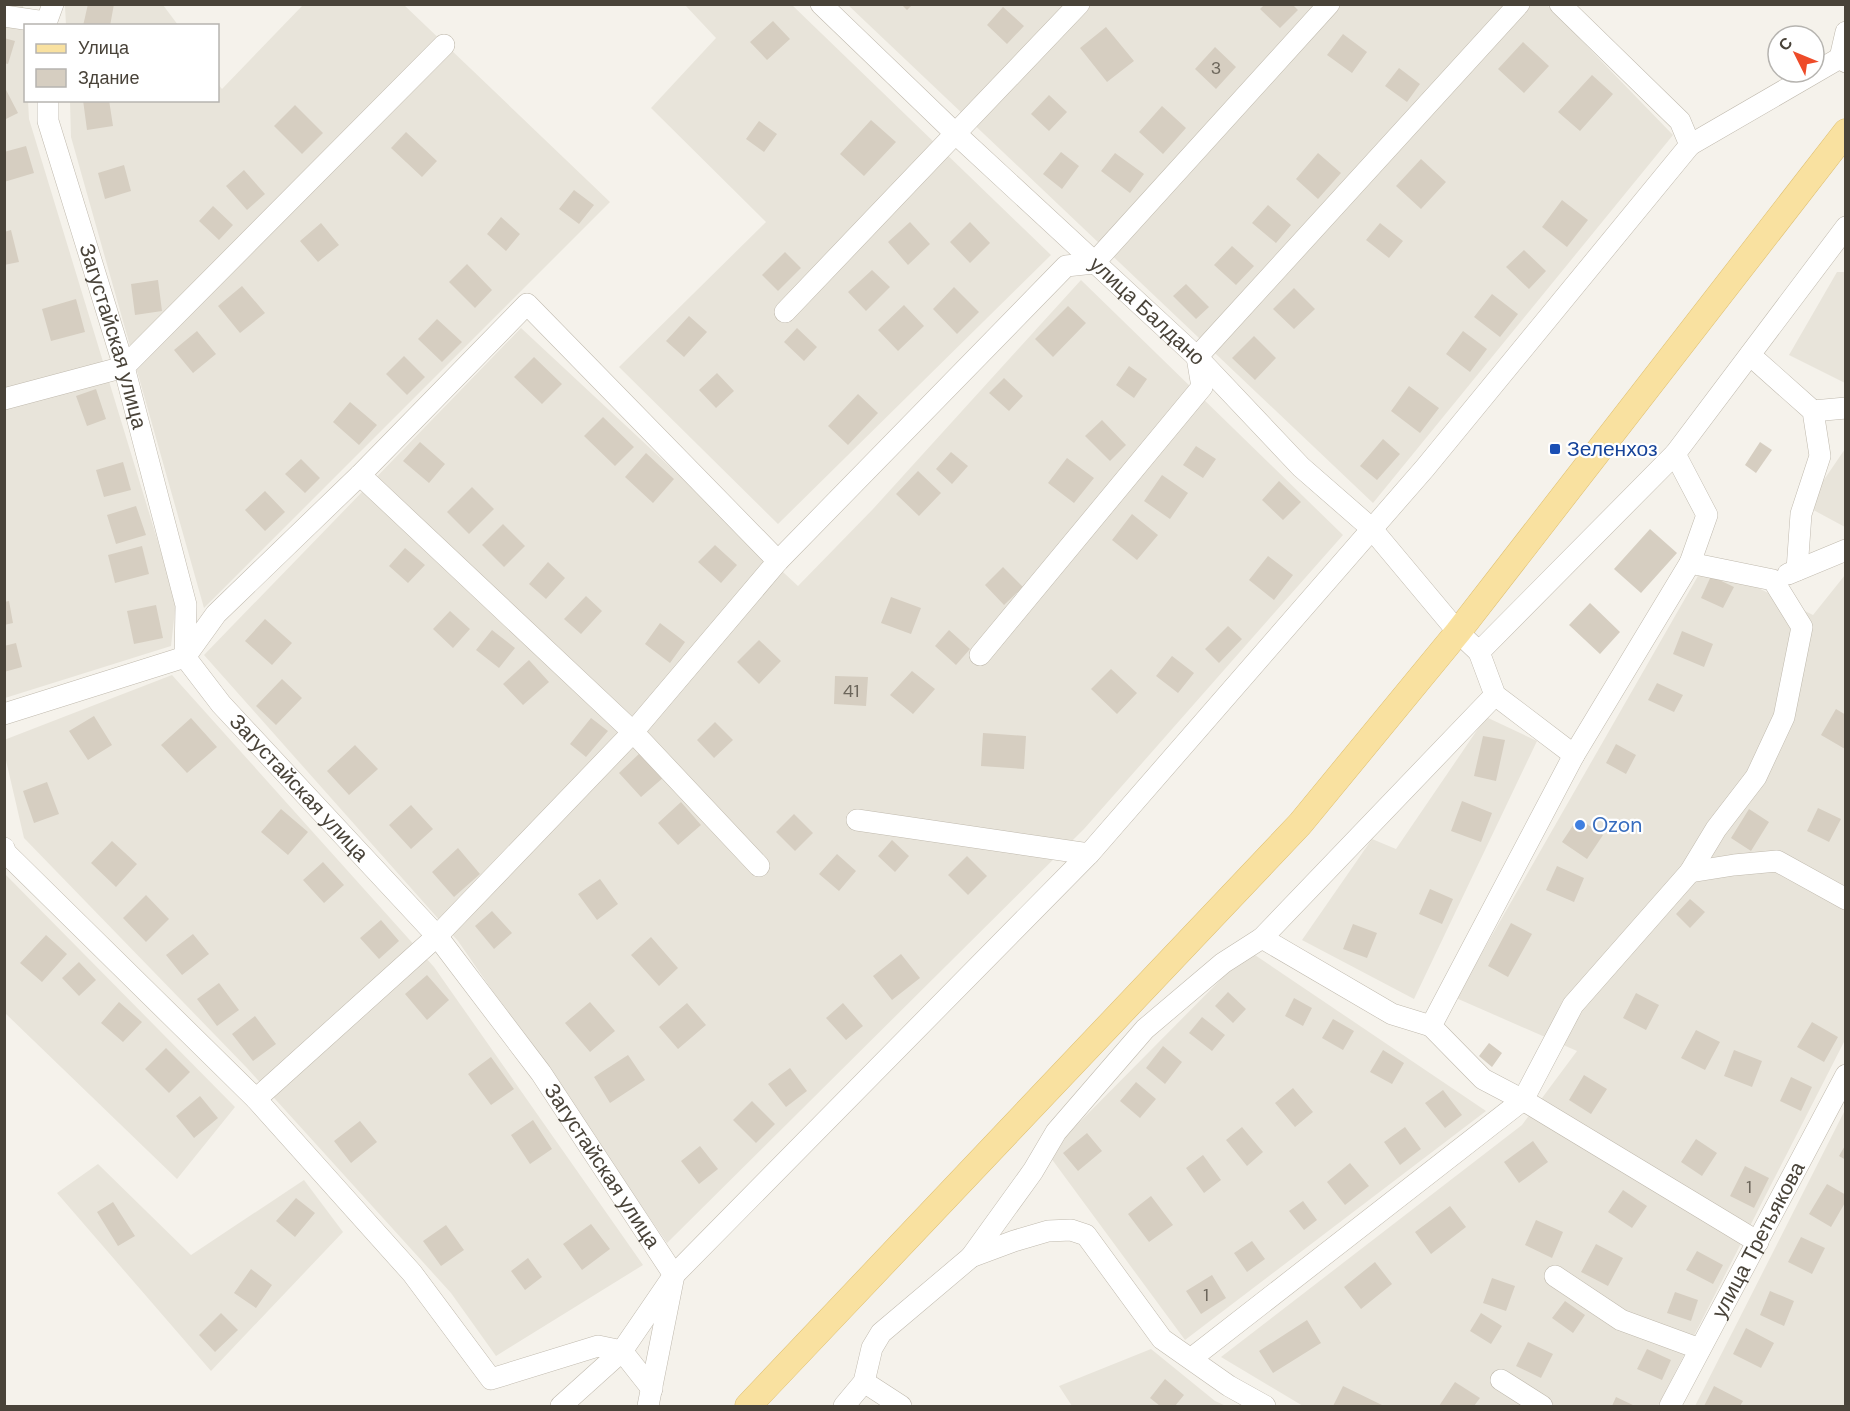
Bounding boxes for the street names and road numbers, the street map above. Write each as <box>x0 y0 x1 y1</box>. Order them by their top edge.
street label: Загустайская улица <box>73 240 154 432</box>
street label: улица Балдано <box>1083 250 1212 371</box>
street label: Загустайская улица <box>223 708 375 868</box>
street label: Загустайская улица <box>538 1078 667 1254</box>
street label: улица Третьякова <box>1705 1157 1811 1323</box>

